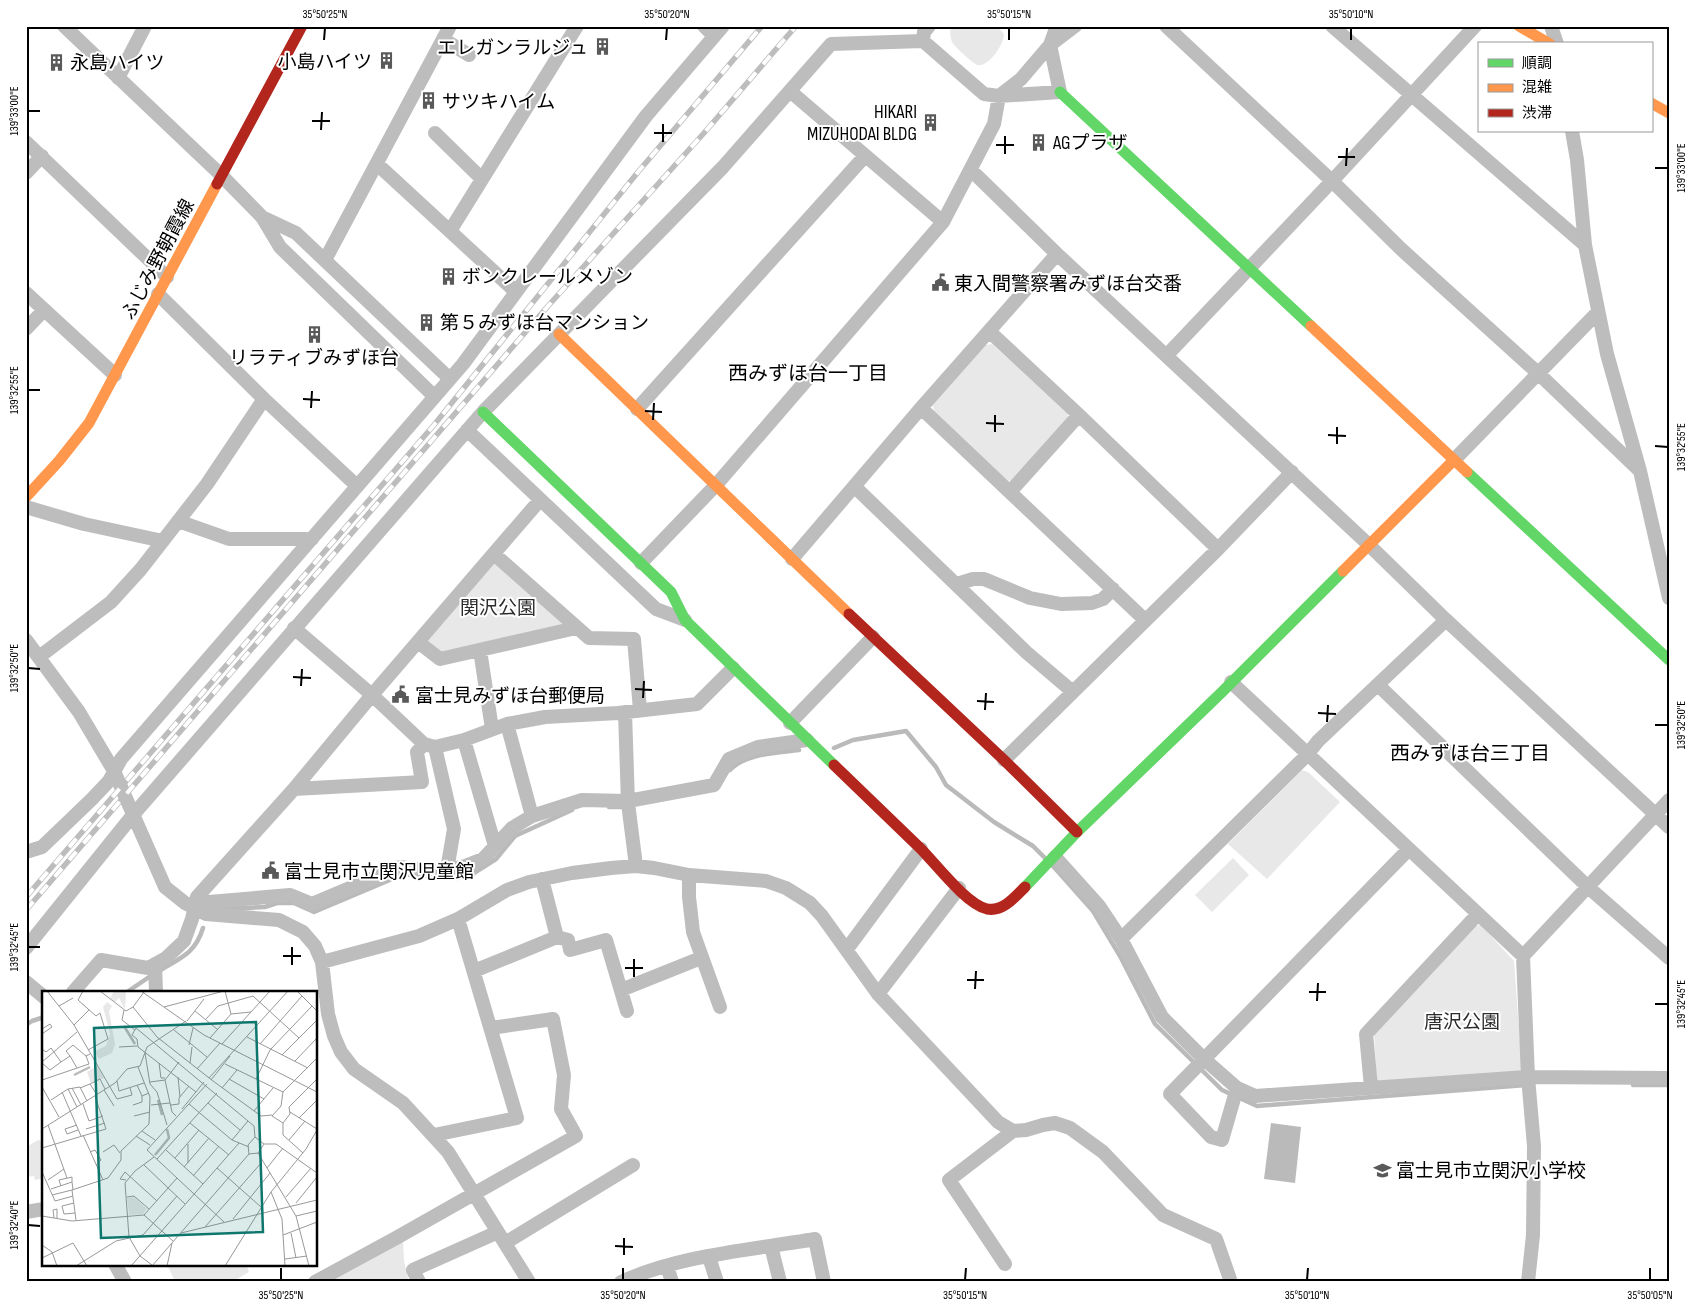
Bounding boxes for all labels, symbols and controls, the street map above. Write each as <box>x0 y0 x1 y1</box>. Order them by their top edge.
text: 35°50'25"N <box>303 7 347 22</box>
text: 35°50'20"N <box>644 7 690 22</box>
text: 35°50'15"N <box>987 7 1031 22</box>
text: 35°50'10"N <box>1329 7 1373 22</box>
place label: エレガンラルジュ <box>437 37 588 60</box>
building icon: エレガンラルジュ <box>592 37 612 57</box>
legend <box>1478 42 1652 132</box>
place label: 小島ハイツ <box>277 51 372 74</box>
building icon: 小島ハイツ <box>376 51 396 71</box>
building icon: 永島ハイツ <box>46 52 66 72</box>
place label: 永島ハイツ <box>70 52 165 75</box>
text: 順調 <box>1522 54 1552 73</box>
text: 混雑 <box>1522 78 1552 97</box>
text: 139°33'00"E <box>7 86 22 136</box>
building icon: サツキハイム <box>418 91 438 111</box>
place label: サツキハイム <box>442 91 555 114</box>
place label: HIKARI MIZUHODAI BLDG <box>807 101 917 146</box>
text: 渋滞 <box>1522 104 1552 123</box>
building icon: HIKARI MIZUHODAI BLDG <box>921 112 941 132</box>
building icon: AGプラザ <box>1029 132 1049 152</box>
place label: AGプラザ <box>1052 132 1128 155</box>
text: 139°33'00"E <box>1674 143 1689 193</box>
street label: ふじみ野朝霞線 <box>117 196 200 324</box>
building icon: ボンクレールメゾン <box>438 266 458 286</box>
place label: ボンクレールメゾン <box>462 266 633 289</box>
public building icon: 東入間警察署みずほ台交番 <box>930 273 950 293</box>
place label: 東入間警察署みずほ台交番 <box>954 273 1182 296</box>
building icon: 第５みずほ台マンション <box>416 312 436 332</box>
place label: 第５みずほ台マンション <box>440 312 649 335</box>
building icon: リラティブみずほ台 <box>304 324 324 344</box>
place label: リラティブみずほ台 <box>229 347 399 370</box>
district label: 西みずほ台一丁目 <box>728 362 888 386</box>
text: 139°32'55"E <box>7 366 22 414</box>
text: 139°32'55"E <box>1674 423 1689 471</box>
park label: 関沢公園 <box>460 597 536 620</box>
text: 139°32'50"E <box>7 644 22 692</box>
public building icon: 富士見みずほ台郵便局 <box>391 685 411 705</box>
place label: 富士見みずほ台郵便局 <box>415 685 605 708</box>
text: 139°32'50"E <box>1674 701 1689 749</box>
district label: 西みずほ台三丁目 <box>1390 742 1550 766</box>
public building icon: 富士見市立関沢児童館 <box>260 861 280 881</box>
place label: 富士見市立関沢児童館 <box>284 861 474 884</box>
text: 139°32'45"E <box>7 923 22 971</box>
text: 139°32'45"E <box>1674 980 1689 1028</box>
inset map <box>42 991 318 1266</box>
park label: 唐沢公園 <box>1424 1011 1500 1034</box>
school or university icon: 富士見市立関沢小学校 <box>1372 1160 1392 1180</box>
place label: 富士見市立関沢小学校 <box>1396 1160 1586 1183</box>
text: 139°32'40"E <box>7 1201 22 1249</box>
text: 35°50'25"N <box>259 1288 303 1303</box>
text: 35°50'20"N <box>600 1288 646 1303</box>
text: 35°50'15"N <box>943 1288 987 1303</box>
text: 35°50'10"N <box>1285 1288 1329 1303</box>
text: 35°50'05"N <box>1627 1288 1673 1303</box>

